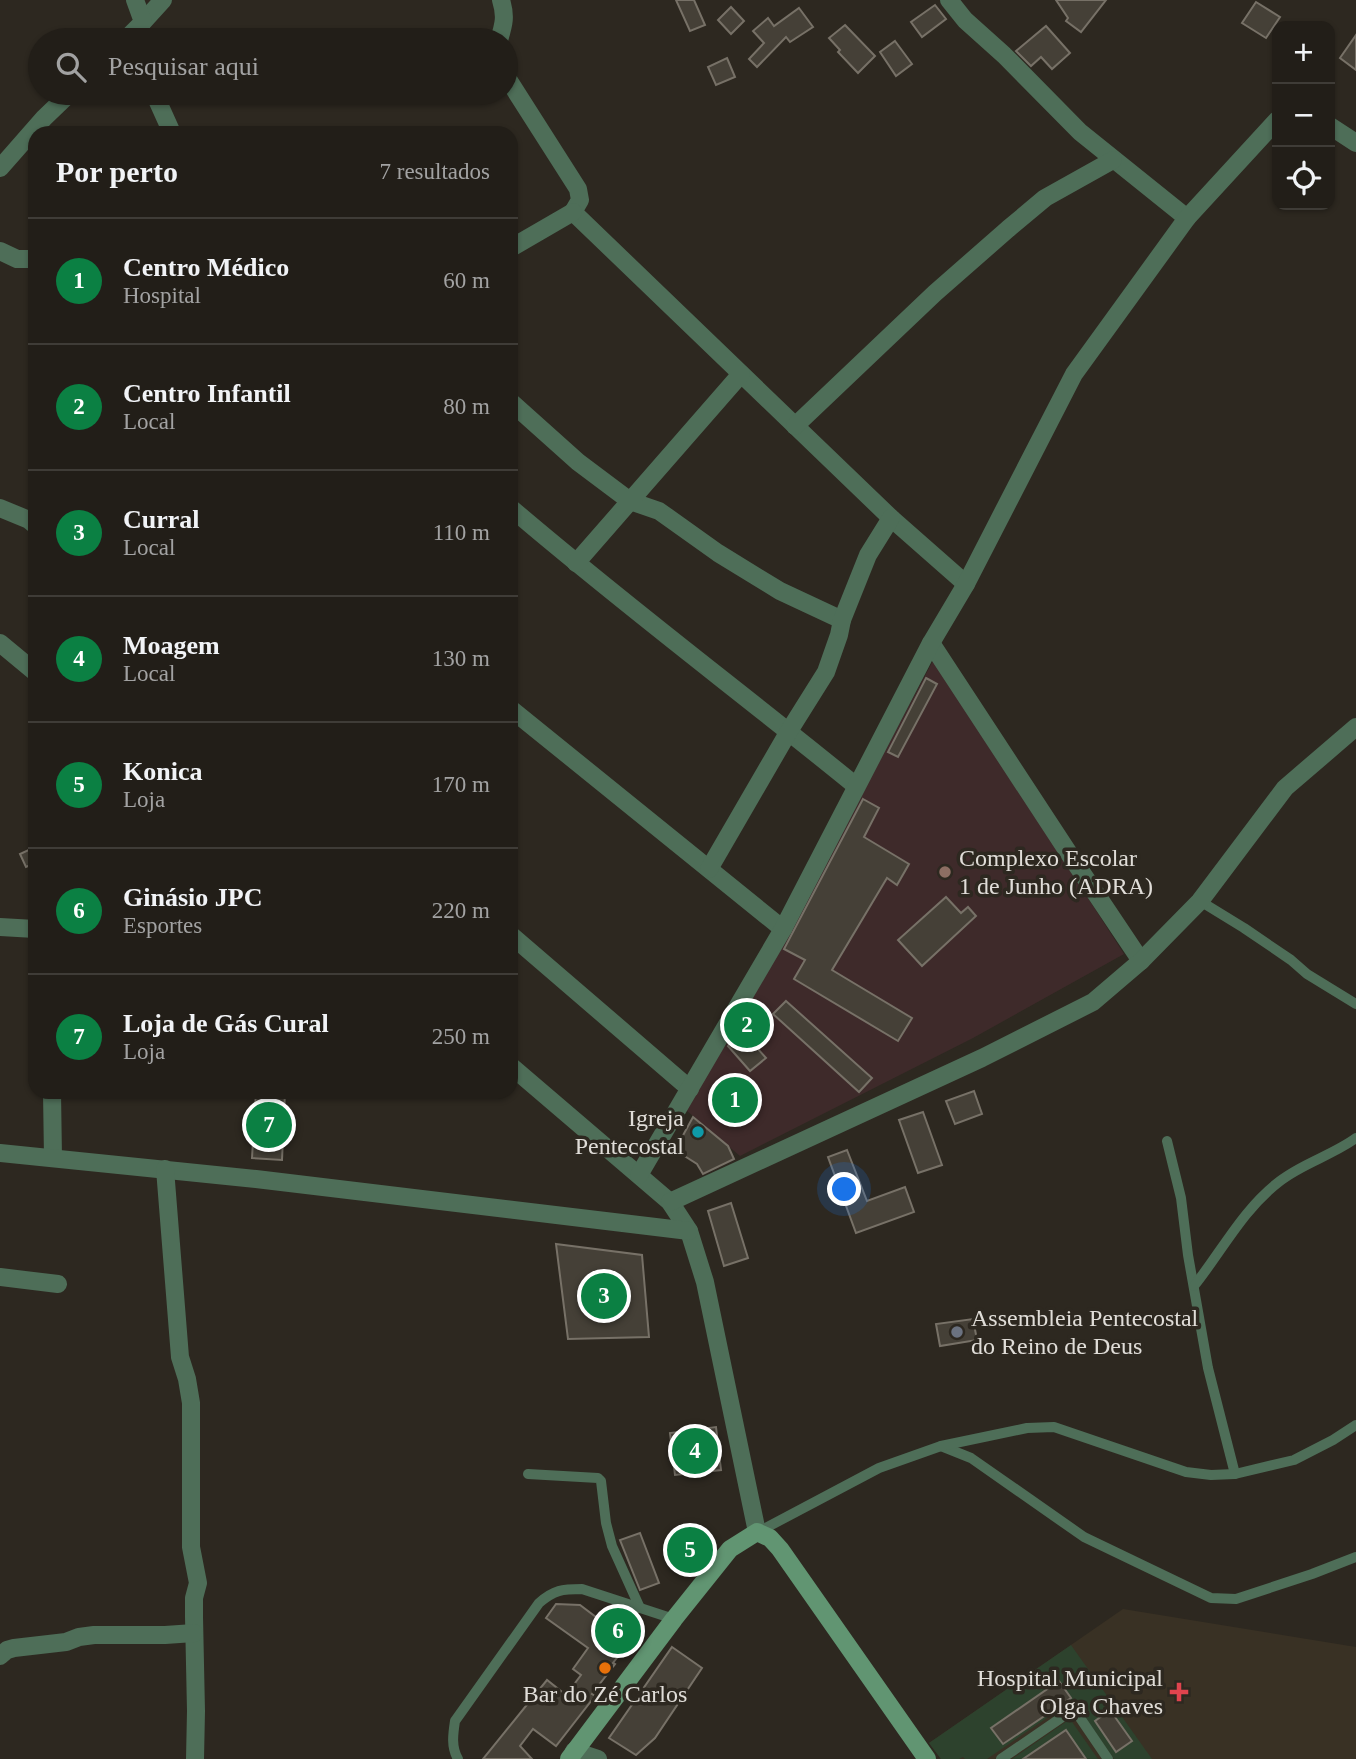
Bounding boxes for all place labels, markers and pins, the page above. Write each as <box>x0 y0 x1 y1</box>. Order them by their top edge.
place label: Complexo Escolar 1 de Junho (ADRA) <box>959 845 1153 899</box>
marker: Complexo Escolar 1 de Junho (ADRA) <box>937 864 953 880</box>
pin: 2 <box>724 999 770 1051</box>
pin: 1 <box>712 1074 758 1126</box>
pin: 7 <box>246 1099 292 1151</box>
place label: Igreja Pentecostal <box>575 1105 684 1159</box>
marker: Igreja Pentecostal <box>690 1124 706 1140</box>
pin: 3 <box>581 1270 627 1322</box>
place label: Assembleia Pentecostal do Reino de Deus <box>971 1305 1199 1359</box>
marker: Assembleia Pentecostal do Reino de Deus <box>949 1324 965 1340</box>
pin: 4 <box>672 1425 718 1477</box>
pin: 5 <box>667 1524 713 1576</box>
pin: 6 <box>595 1605 641 1657</box>
marker: Bar do Zé Carlos <box>597 1660 613 1676</box>
place label: Hospital Municipal Olga Chaves <box>977 1665 1163 1719</box>
place label: Bar do Zé Carlos <box>523 1681 687 1707</box>
marker: Hospital Municipal Olga Chaves <box>1169 1682 1189 1702</box>

